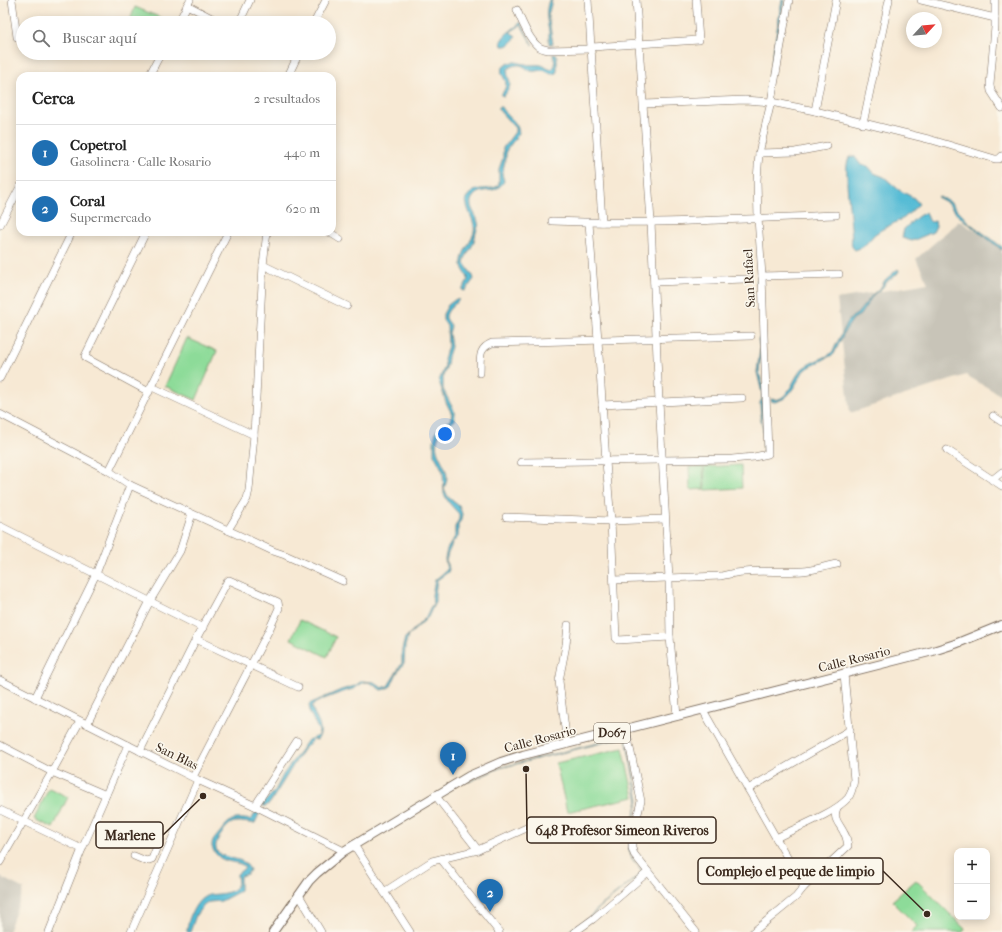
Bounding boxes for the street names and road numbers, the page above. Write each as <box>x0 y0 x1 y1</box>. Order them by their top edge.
street label: San Rafael <box>740 248 758 308</box>
street label: Calle Rosario <box>816 643 892 675</box>
street label: Calle Rosario <box>503 722 578 756</box>
road number: D067 <box>594 723 630 743</box>
street label: San Blas <box>153 739 201 773</box>

